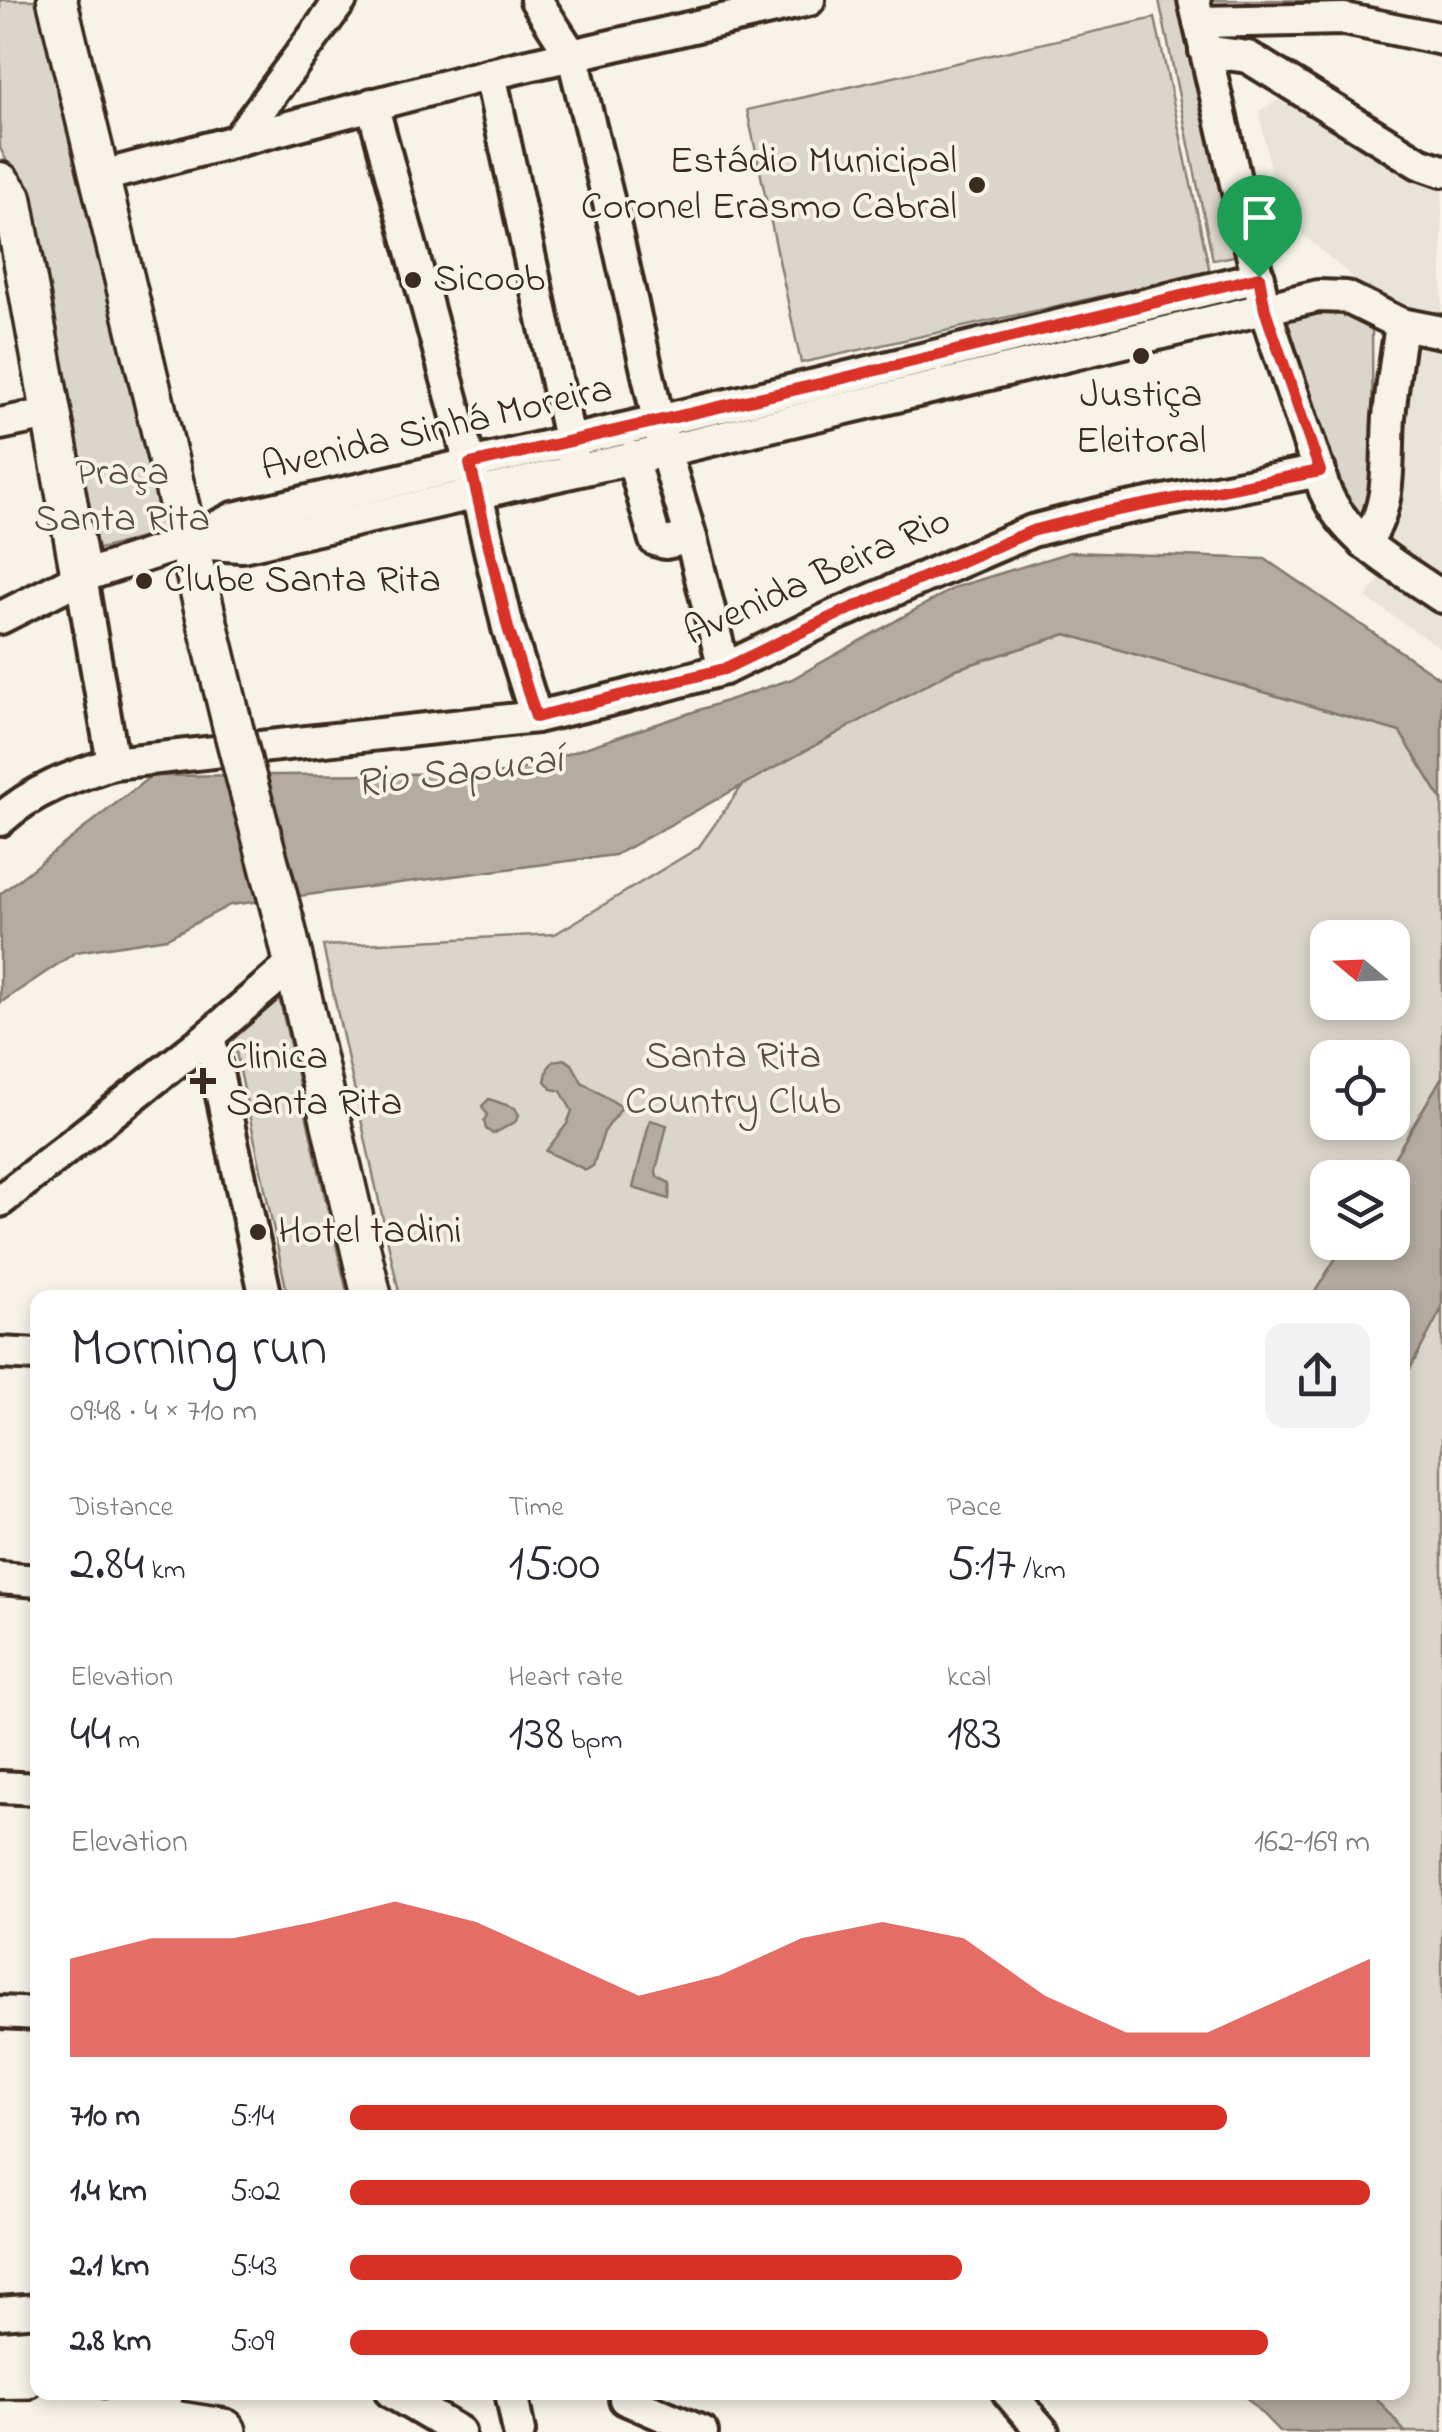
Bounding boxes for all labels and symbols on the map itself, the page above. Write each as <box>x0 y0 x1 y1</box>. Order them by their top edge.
place label: Estádio Municipal Coronel Erasmo Cabral <box>581 133 957 238</box>
marker: Estádio Municipal Coronel Erasmo Cabral <box>966 174 988 196</box>
pin <box>1217 175 1302 278</box>
place label: Sicoob <box>433 251 545 310</box>
marker: Sicoob <box>402 269 424 291</box>
marker: Justiça Eleitoral <box>1130 345 1152 367</box>
street label: Avenida Sinhá Moreira <box>256 361 618 499</box>
place label: Justiça Eleitoral <box>1075 367 1207 472</box>
park label: Praça Santa Rita <box>34 445 210 550</box>
street label: Avenida Beira Rio <box>675 493 961 663</box>
place label: Clube Santa Rita <box>164 552 441 611</box>
marker: Clube Santa Rita <box>133 570 155 592</box>
water label: Rio Sapucaí <box>352 729 573 816</box>
north arrow <box>1310 920 1410 1020</box>
park label: Santa Rita Country Club <box>625 1028 841 1133</box>
place label: Clinica Santa Rita <box>226 1029 402 1134</box>
marker: Clinica Santa Rita <box>190 1068 216 1094</box>
place label: Hotel tadini <box>278 1203 462 1262</box>
marker: Hotel tadini <box>247 1221 269 1243</box>

